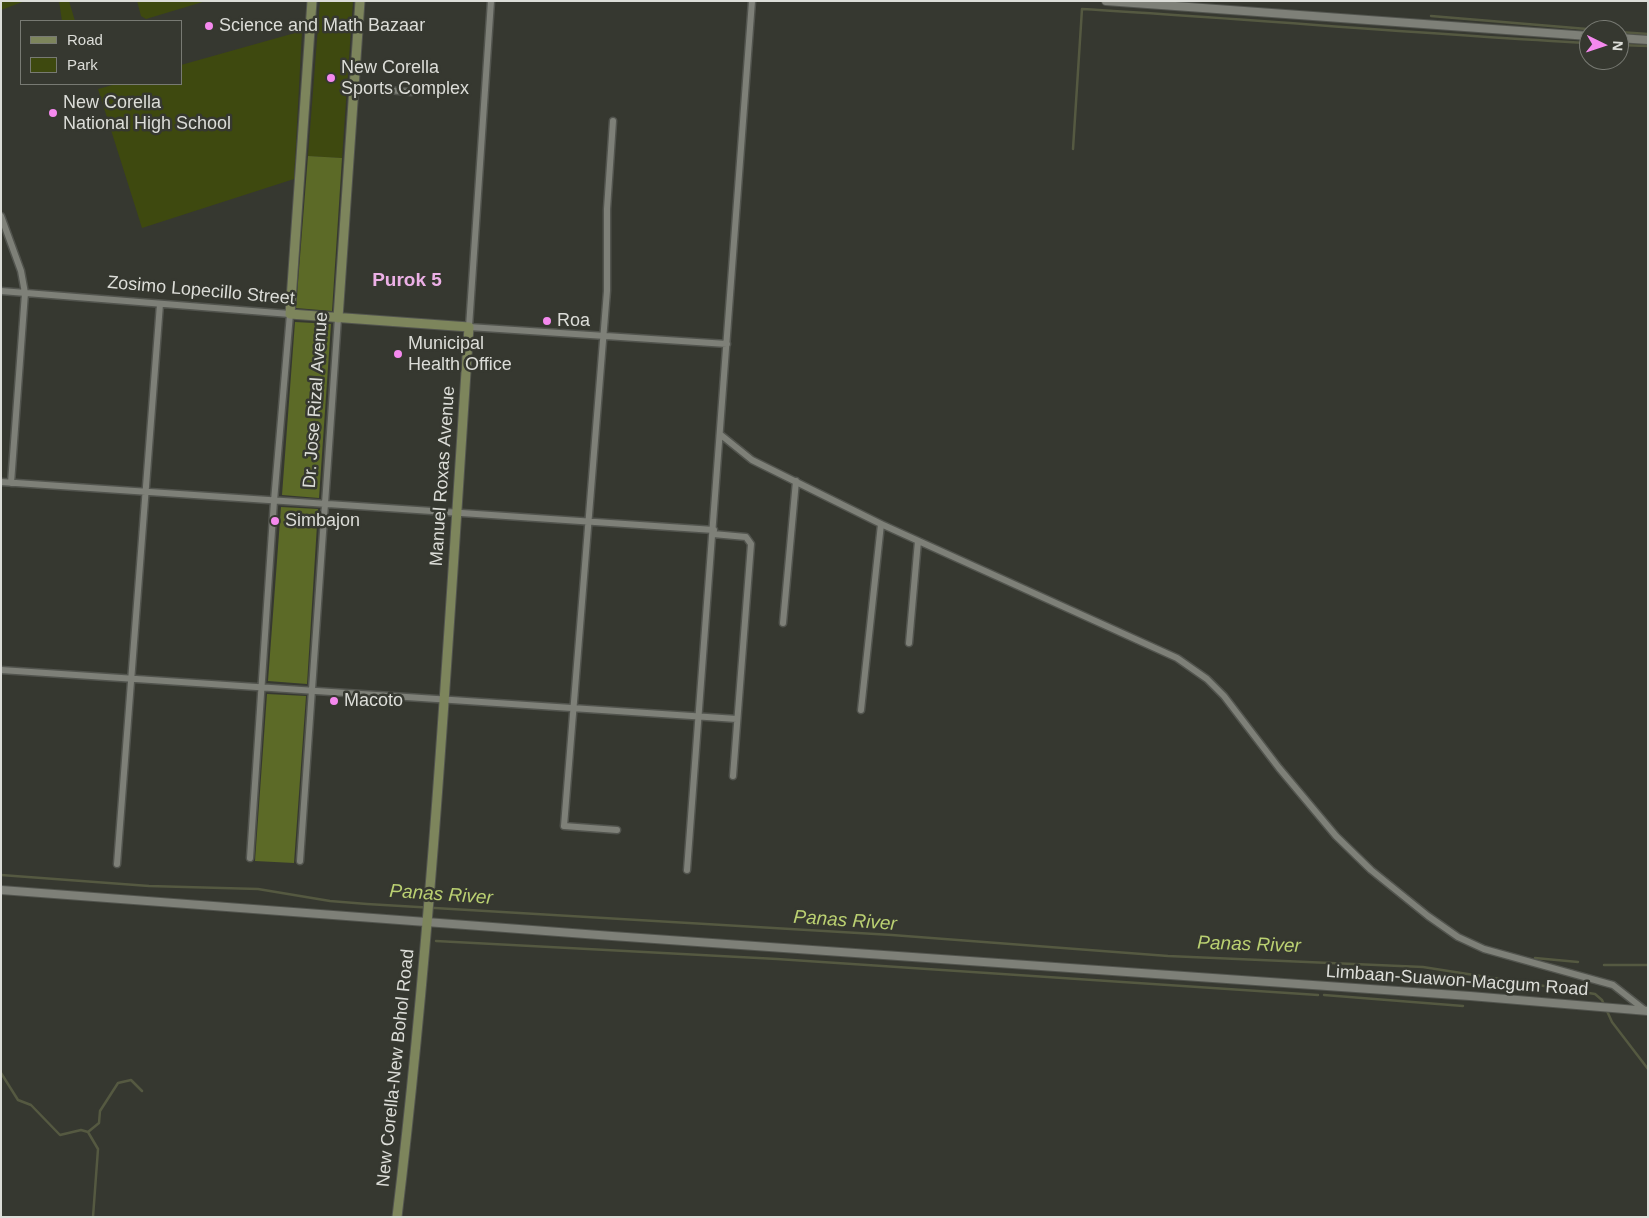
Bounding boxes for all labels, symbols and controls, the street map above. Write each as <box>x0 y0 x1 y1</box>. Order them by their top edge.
place label: Science and Math Bazaar <box>219 15 425 37</box>
legend <box>20 20 182 85</box>
marker: Science and Math Bazaar <box>203 20 215 32</box>
north arrow <box>1579 20 1629 70</box>
text: Road <box>67 31 103 48</box>
text: N <box>1610 40 1626 52</box>
text: Park <box>67 56 98 73</box>
place label: New Corella Sports Complex <box>341 57 469 100</box>
marker: New Corella Sports Complex <box>325 72 337 84</box>
place label: New Corella National High School <box>63 92 231 134</box>
marker: New Corella National High School <box>47 107 59 119</box>
district label: Purok 5 <box>372 270 442 292</box>
street label: Zosimo Lopecillo Street <box>106 272 296 310</box>
place label: Roa <box>557 310 590 332</box>
street label: Dr. Jose Rizal Avenue <box>299 311 333 489</box>
marker: Roa <box>541 315 553 327</box>
place label: Municipal Health Office <box>408 333 512 376</box>
marker: Municipal Health Office <box>392 348 404 360</box>
street label: Manuel Roxas Avenue <box>426 385 460 567</box>
place label: Simbajon <box>285 510 360 532</box>
marker: Simbajon <box>269 515 281 527</box>
place label: Macoto <box>344 690 403 712</box>
marker: Macoto <box>328 695 340 707</box>
water label: Panas River <box>389 880 493 910</box>
water label: Panas River <box>793 906 897 936</box>
water label: Panas River <box>1197 932 1301 958</box>
street label: New Corella-New Bohol Road <box>373 948 419 1188</box>
street label: Limbaan-Suawon-Macgum Road <box>1325 961 1589 1001</box>

